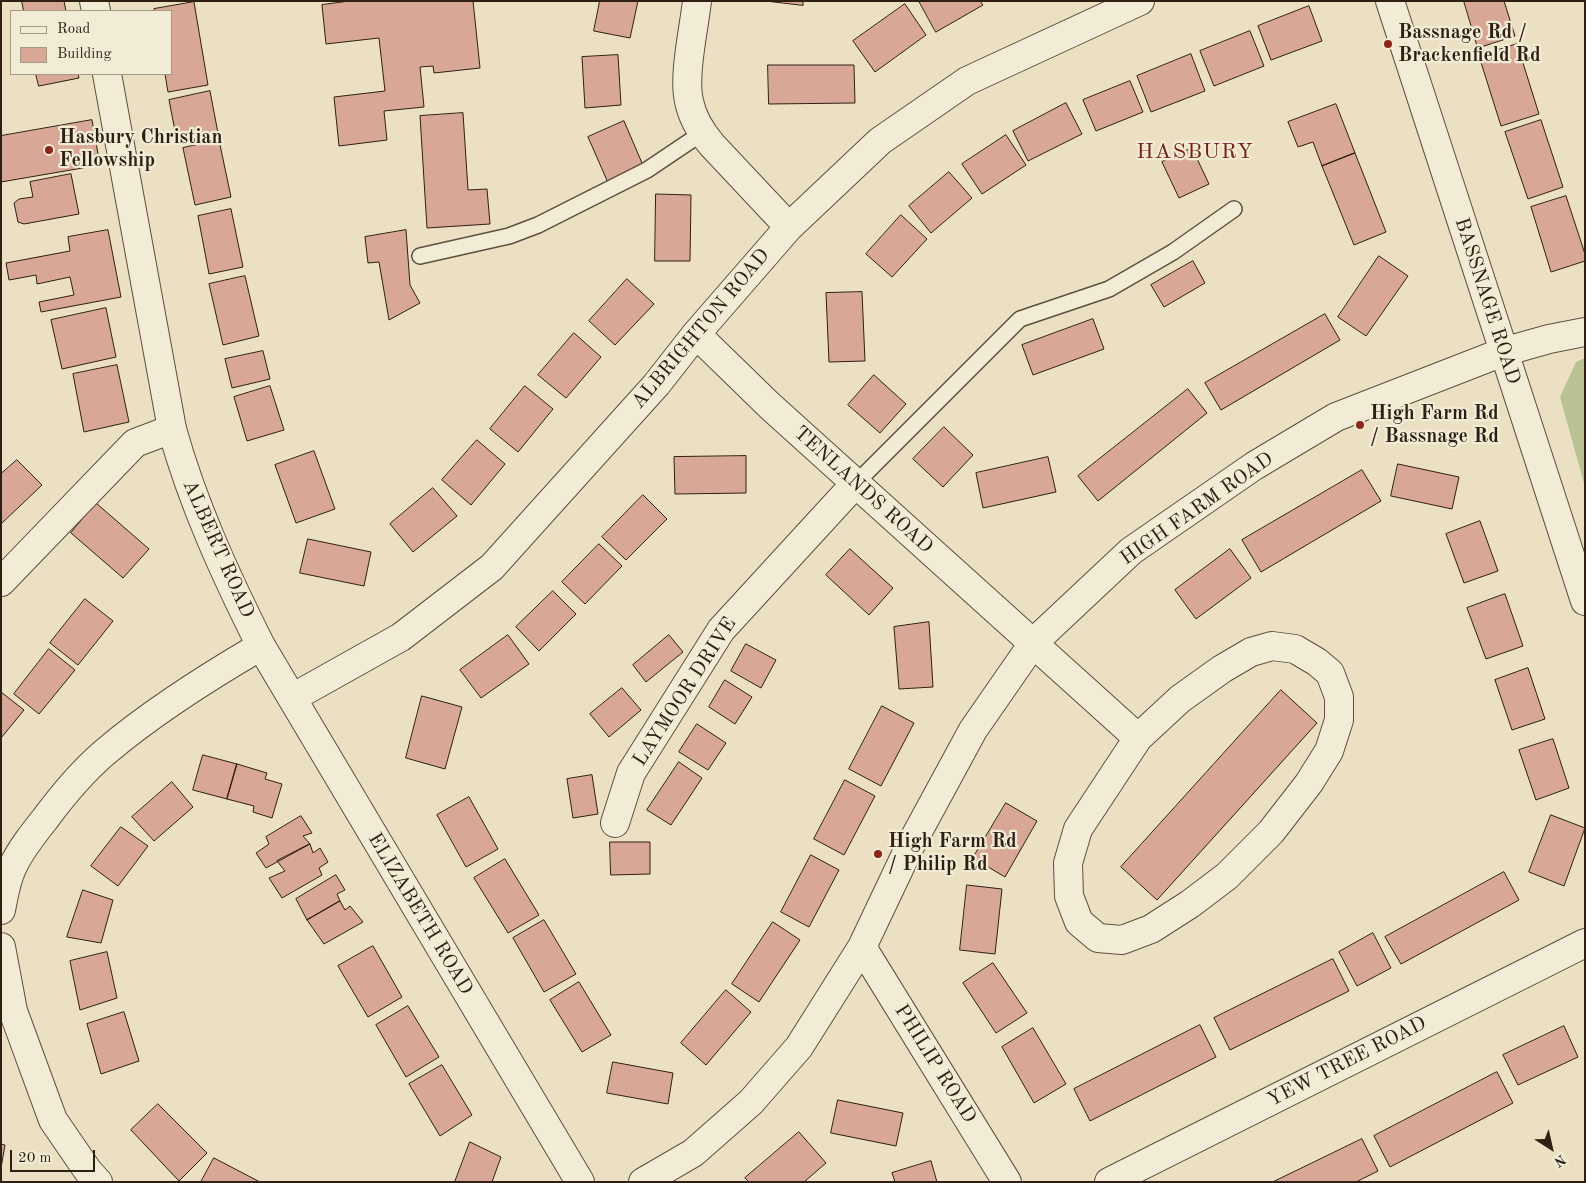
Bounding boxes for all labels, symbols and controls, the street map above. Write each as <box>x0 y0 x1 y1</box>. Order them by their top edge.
legend <box>10 10 172 75</box>
place label: Bassnage Rd / Brackenfield Rd <box>1398 21 1541 68</box>
text: Road <box>57 22 90 37</box>
marker: Bassnage Rd / Brackenfield Rd <box>1382 38 1394 50</box>
text: Building <box>57 47 112 62</box>
place label: Hasbury Christian Fellowship <box>59 126 223 173</box>
district label: HASBURY <box>1135 139 1255 165</box>
marker: Hasbury Christian Fellowship <box>43 144 55 156</box>
street label: BASSNAGE ROAD <box>1449 215 1525 387</box>
street label: ALBRIGHTON ROAD <box>627 244 775 414</box>
place label: High Farm Rd / Bassnage Rd <box>1370 402 1499 449</box>
marker: High Farm Rd / Bassnage Rd <box>1354 419 1366 431</box>
street label: TENLANDS ROAD <box>788 421 938 559</box>
street label: HIGH FARM ROAD <box>1116 447 1278 571</box>
street label: ALBERT ROAD <box>177 476 259 622</box>
street label: LAYMOOR DRIVE <box>628 613 742 771</box>
street label: ELIZABETH ROAD <box>362 829 478 999</box>
place label: High Farm Rd / Philip Rd <box>888 830 1017 877</box>
marker: High Farm Rd / Philip Rd <box>872 848 884 860</box>
street label: PHILIP ROAD <box>889 1000 981 1128</box>
street label: YEW TREE ROAD <box>1264 1012 1430 1112</box>
north arrow <box>1526 1123 1576 1173</box>
scale bar <box>12 1140 98 1172</box>
text: 20 m <box>18 1151 52 1166</box>
text: N <box>1551 1151 1568 1169</box>

